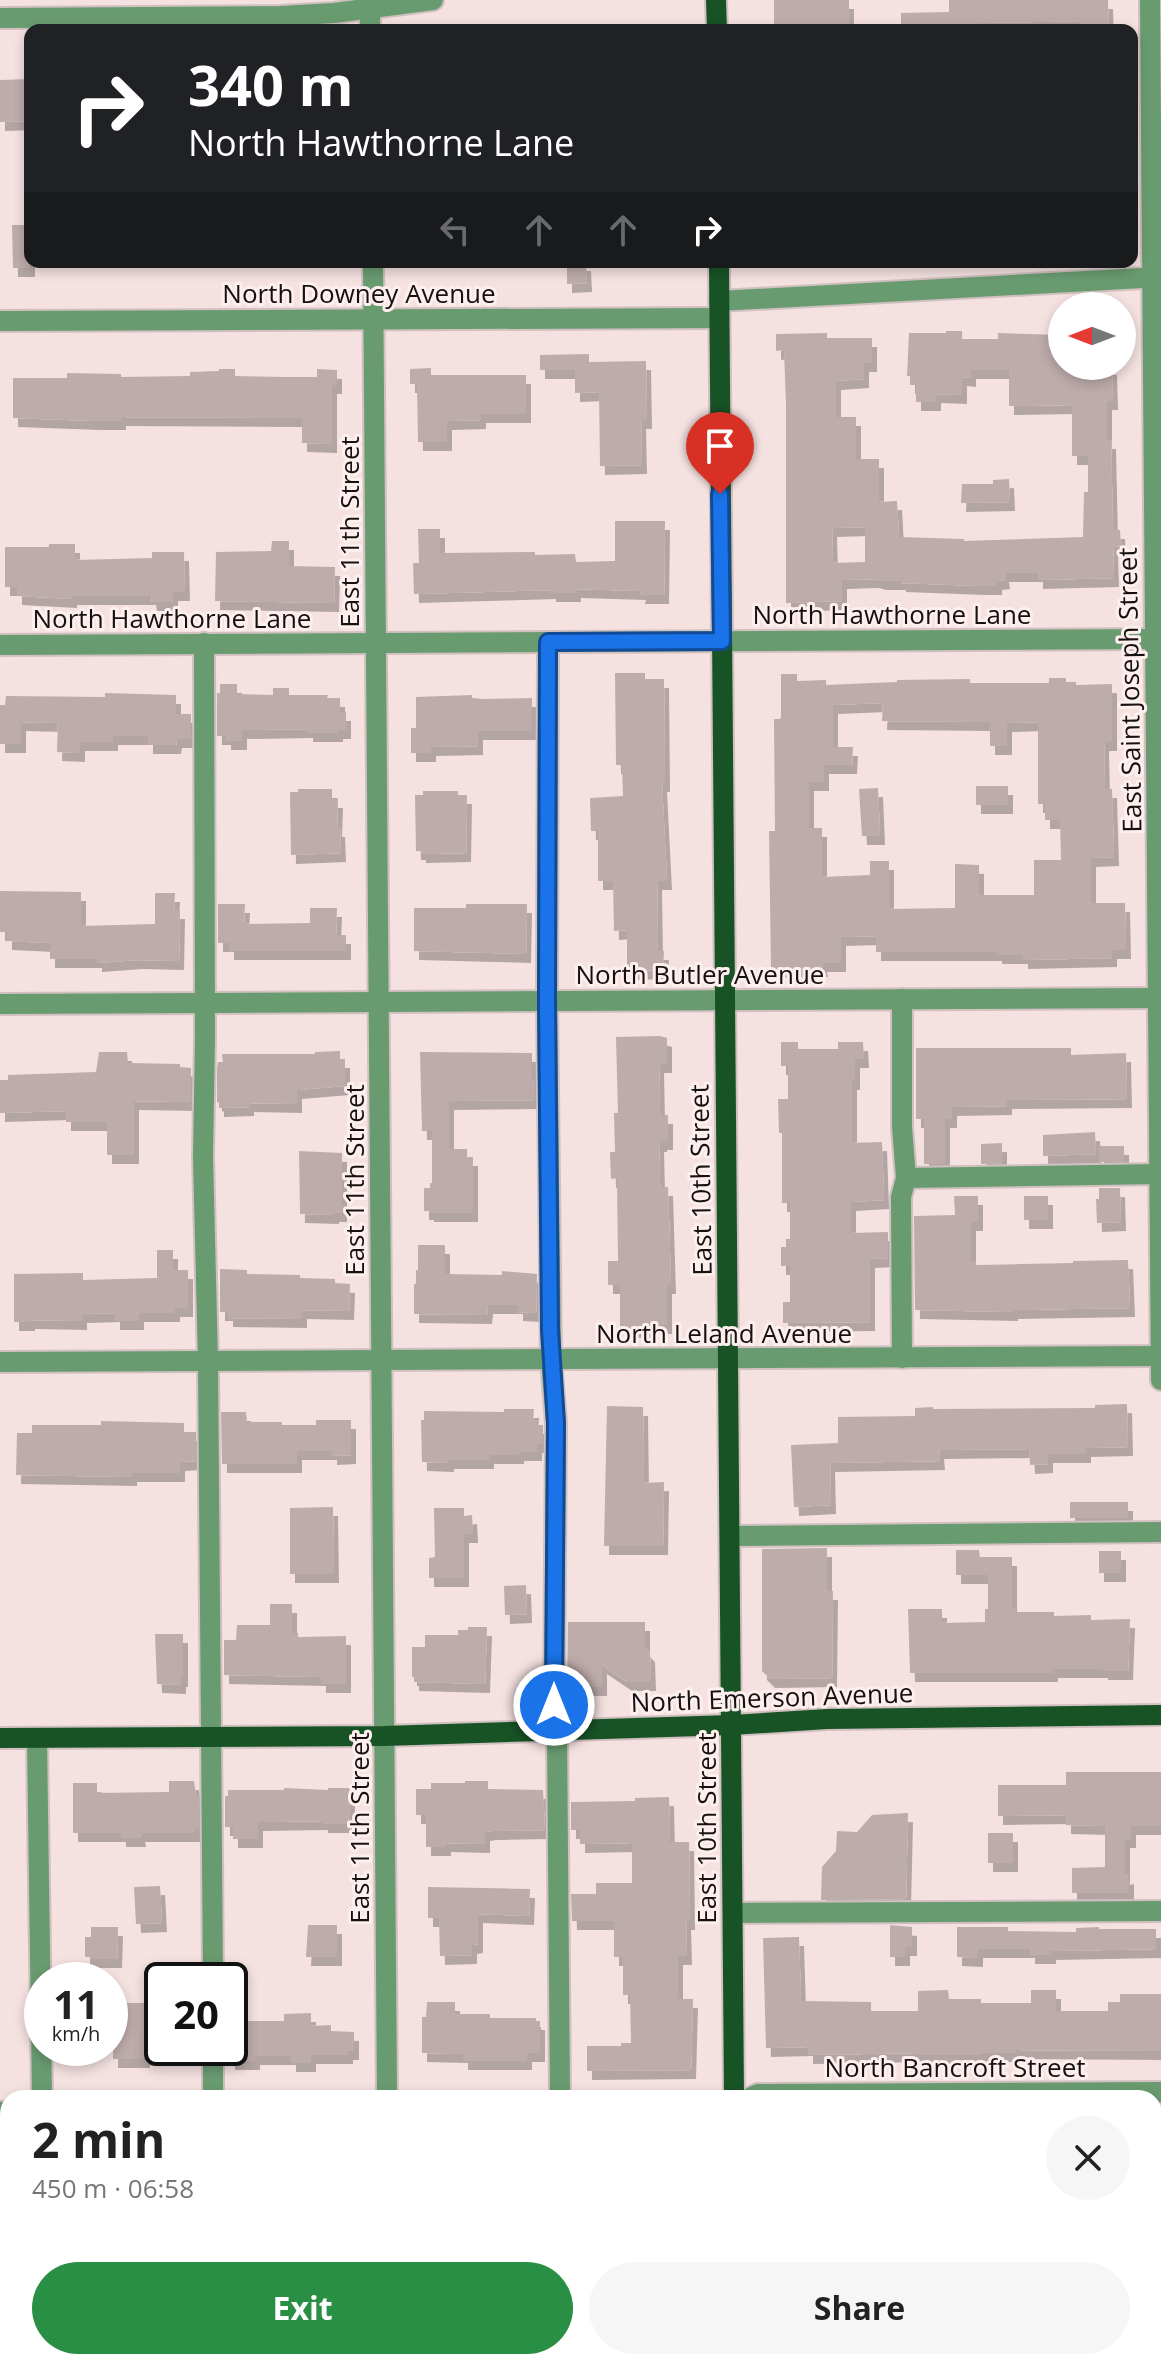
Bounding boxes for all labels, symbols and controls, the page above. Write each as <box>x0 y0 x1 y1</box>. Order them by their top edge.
text: 340 m <box>188 46 354 122</box>
icon: right <box>56 56 160 160</box>
text: North Hawthorne Lane <box>188 118 574 167</box>
icon: left <box>433 208 477 252</box>
icon: ahead <box>517 208 561 252</box>
icon: ahead <box>601 208 645 252</box>
icon: right <box>685 208 729 252</box>
street label: North Downey Avenue <box>222 275 496 311</box>
north arrow <box>1048 292 1136 380</box>
map controls <box>1048 292 1136 380</box>
pin <box>686 412 754 494</box>
icon: arrive <box>698 424 742 468</box>
street label: East 11th Street <box>331 436 367 628</box>
street label: East Saint Joseph Street <box>1109 547 1149 833</box>
street label: North Hawthorne Lane <box>753 596 1031 632</box>
street label: North Hawthorne Lane <box>33 600 311 636</box>
street label: North Butler Avenue <box>576 956 824 992</box>
street label: East 11th Street <box>336 1084 372 1276</box>
street label: East 10th Street <box>680 1084 720 1276</box>
street label: North Leland Avenue <box>596 1315 852 1351</box>
position arrow <box>512 1663 596 1747</box>
street label: North Emerson Avenue <box>630 1674 914 1720</box>
street label: East 11th Street <box>341 1732 377 1924</box>
street label: East 10th Street <box>688 1732 724 1924</box>
speed limit sign: 20 <box>144 1962 248 2066</box>
text: 11 <box>53 1976 99 2031</box>
text: km/h <box>52 2020 100 2047</box>
street label: North Bancroft Street <box>824 2049 1086 2085</box>
text: 2 min <box>32 2107 165 2172</box>
button: close <box>1046 2116 1130 2200</box>
text: 450 m · 06:58 <box>32 2170 194 2206</box>
button: Exit <box>32 2262 573 2354</box>
button: Share <box>589 2262 1130 2354</box>

